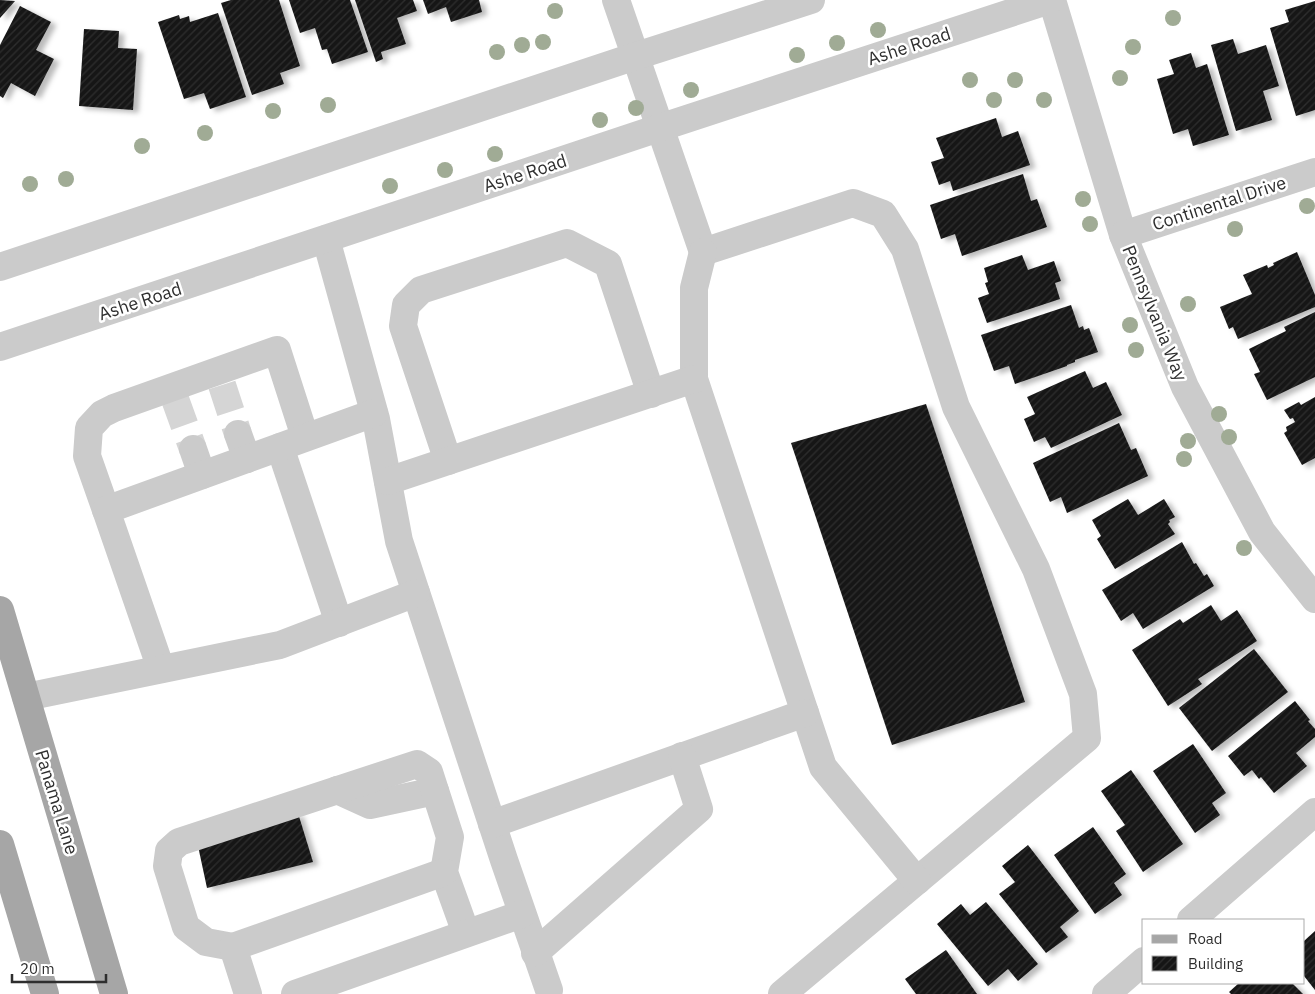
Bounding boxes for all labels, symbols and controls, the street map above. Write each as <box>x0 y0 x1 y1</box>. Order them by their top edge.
street label: Ashe Road <box>865 22 953 70</box>
street label: Ashe Road <box>481 149 569 197</box>
street label: Continental Drive <box>1149 170 1289 235</box>
street label: Pennsylvania Way <box>1117 242 1193 384</box>
street label: Ashe Road <box>96 277 184 325</box>
street label: Panama Lane <box>30 747 84 857</box>
legend <box>1142 919 1305 984</box>
text: Road <box>1188 929 1223 948</box>
scale bar <box>12 952 106 984</box>
text: Building <box>1188 954 1243 973</box>
text: 20 m <box>20 959 55 978</box>

